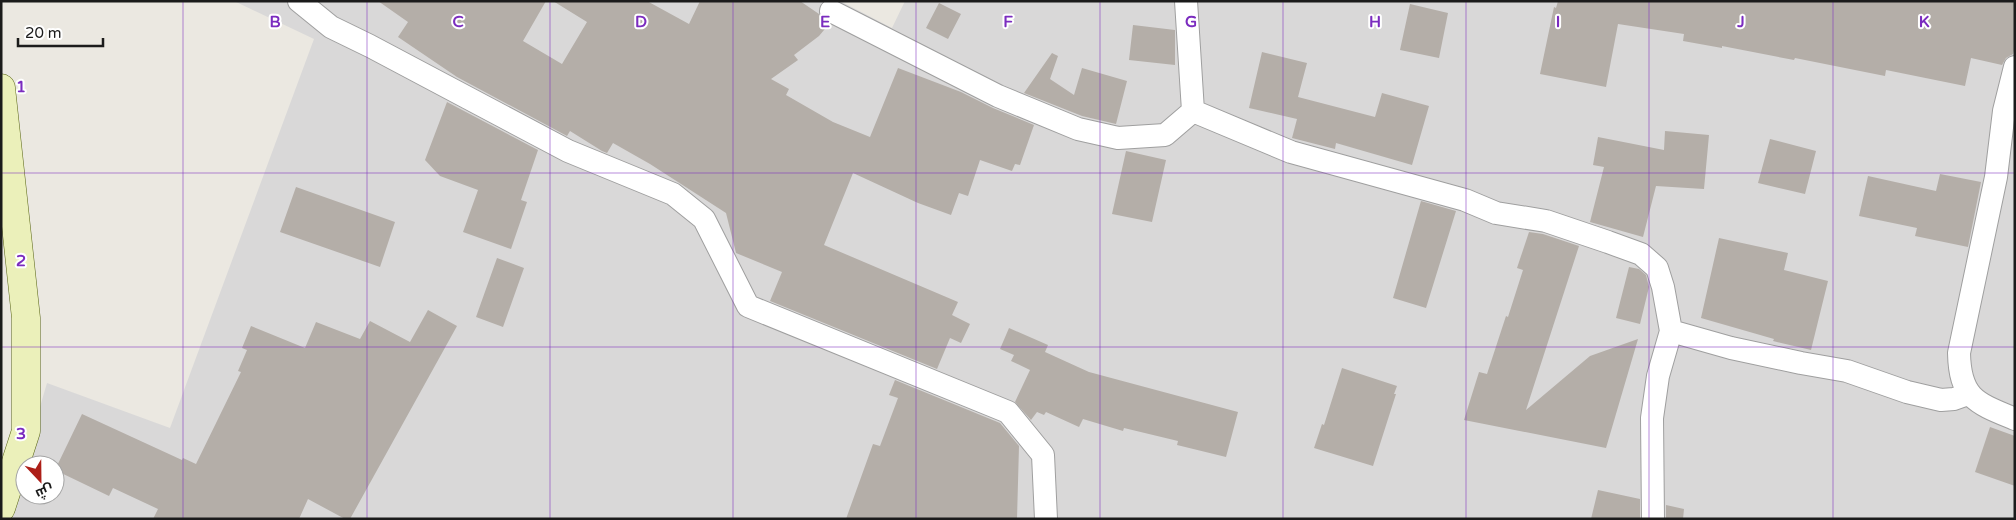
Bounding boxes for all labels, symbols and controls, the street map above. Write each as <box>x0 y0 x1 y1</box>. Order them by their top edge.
text: B <box>269 12 281 32</box>
text: C <box>452 12 464 32</box>
text: D <box>635 12 647 32</box>
text: E <box>820 12 830 32</box>
text: F <box>1003 12 1013 32</box>
text: G <box>1185 12 1197 32</box>
text: H <box>1369 12 1381 32</box>
text: I <box>1556 12 1560 32</box>
text: J <box>1736 12 1745 32</box>
text: K <box>1919 12 1930 32</box>
scale bar <box>18 15 102 47</box>
text: 20 m <box>25 24 62 42</box>
text: 1 <box>16 77 26 97</box>
text: 2 <box>16 251 26 271</box>
text: 3 <box>16 424 26 444</box>
north arrow <box>15 455 65 505</box>
text: ش <box>33 480 56 503</box>

